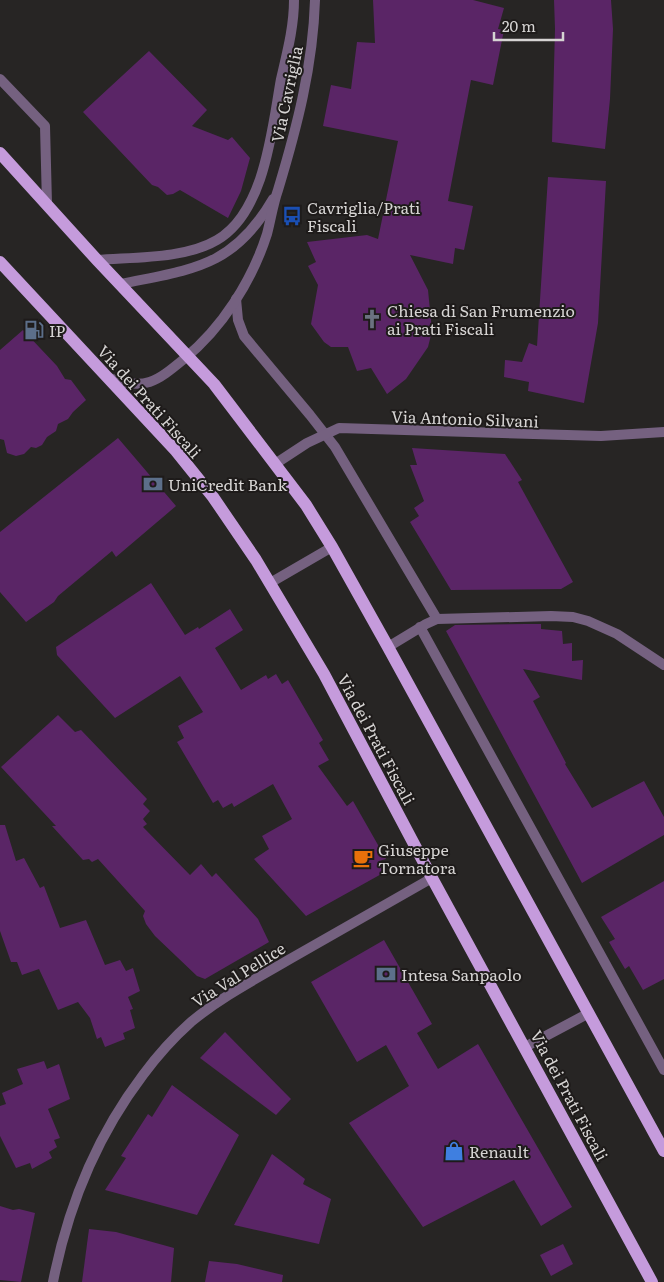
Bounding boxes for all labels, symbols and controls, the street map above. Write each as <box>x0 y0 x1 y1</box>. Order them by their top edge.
scale bar <box>494 10 563 42</box>
text: 20 m <box>502 14 536 37</box>
street label: Via Cavriglia <box>264 43 308 145</box>
place label: Cavriglia/Prati Fiscali <box>307 195 420 237</box>
bus stop icon: Cavriglia/Prati Fiscali <box>281 205 303 227</box>
place label: Chiesa di San Frumenzio ai Prati Fiscali <box>387 298 575 340</box>
church icon: Chiesa di San Frumenzio ai Prati Fiscali <box>361 308 383 330</box>
place label: IP <box>49 318 66 342</box>
fuel station icon: IP <box>23 319 45 341</box>
street label: Via dei Prati Fiscali <box>93 339 207 463</box>
street label: Via Antonio Silvani <box>391 403 539 433</box>
place label: UniCredit Bank <box>168 472 287 496</box>
bank icon: UniCredit Bank <box>142 473 164 495</box>
street label: Via dei Prati Fiscali <box>332 669 422 809</box>
place label: Giuseppe Tornatora <box>378 837 456 879</box>
cafe icon: Giuseppe Tornatora <box>352 847 374 869</box>
street label: Via Val Pellice <box>186 936 290 1012</box>
place label: Intesa Sanpaolo <box>401 962 522 986</box>
bank icon: Intesa Sanpaolo <box>375 963 397 985</box>
street label: Via dei Prati Fiscali <box>525 1025 615 1165</box>
place label: Renault <box>469 1139 529 1163</box>
shop icon: Renault <box>443 1140 465 1162</box>

